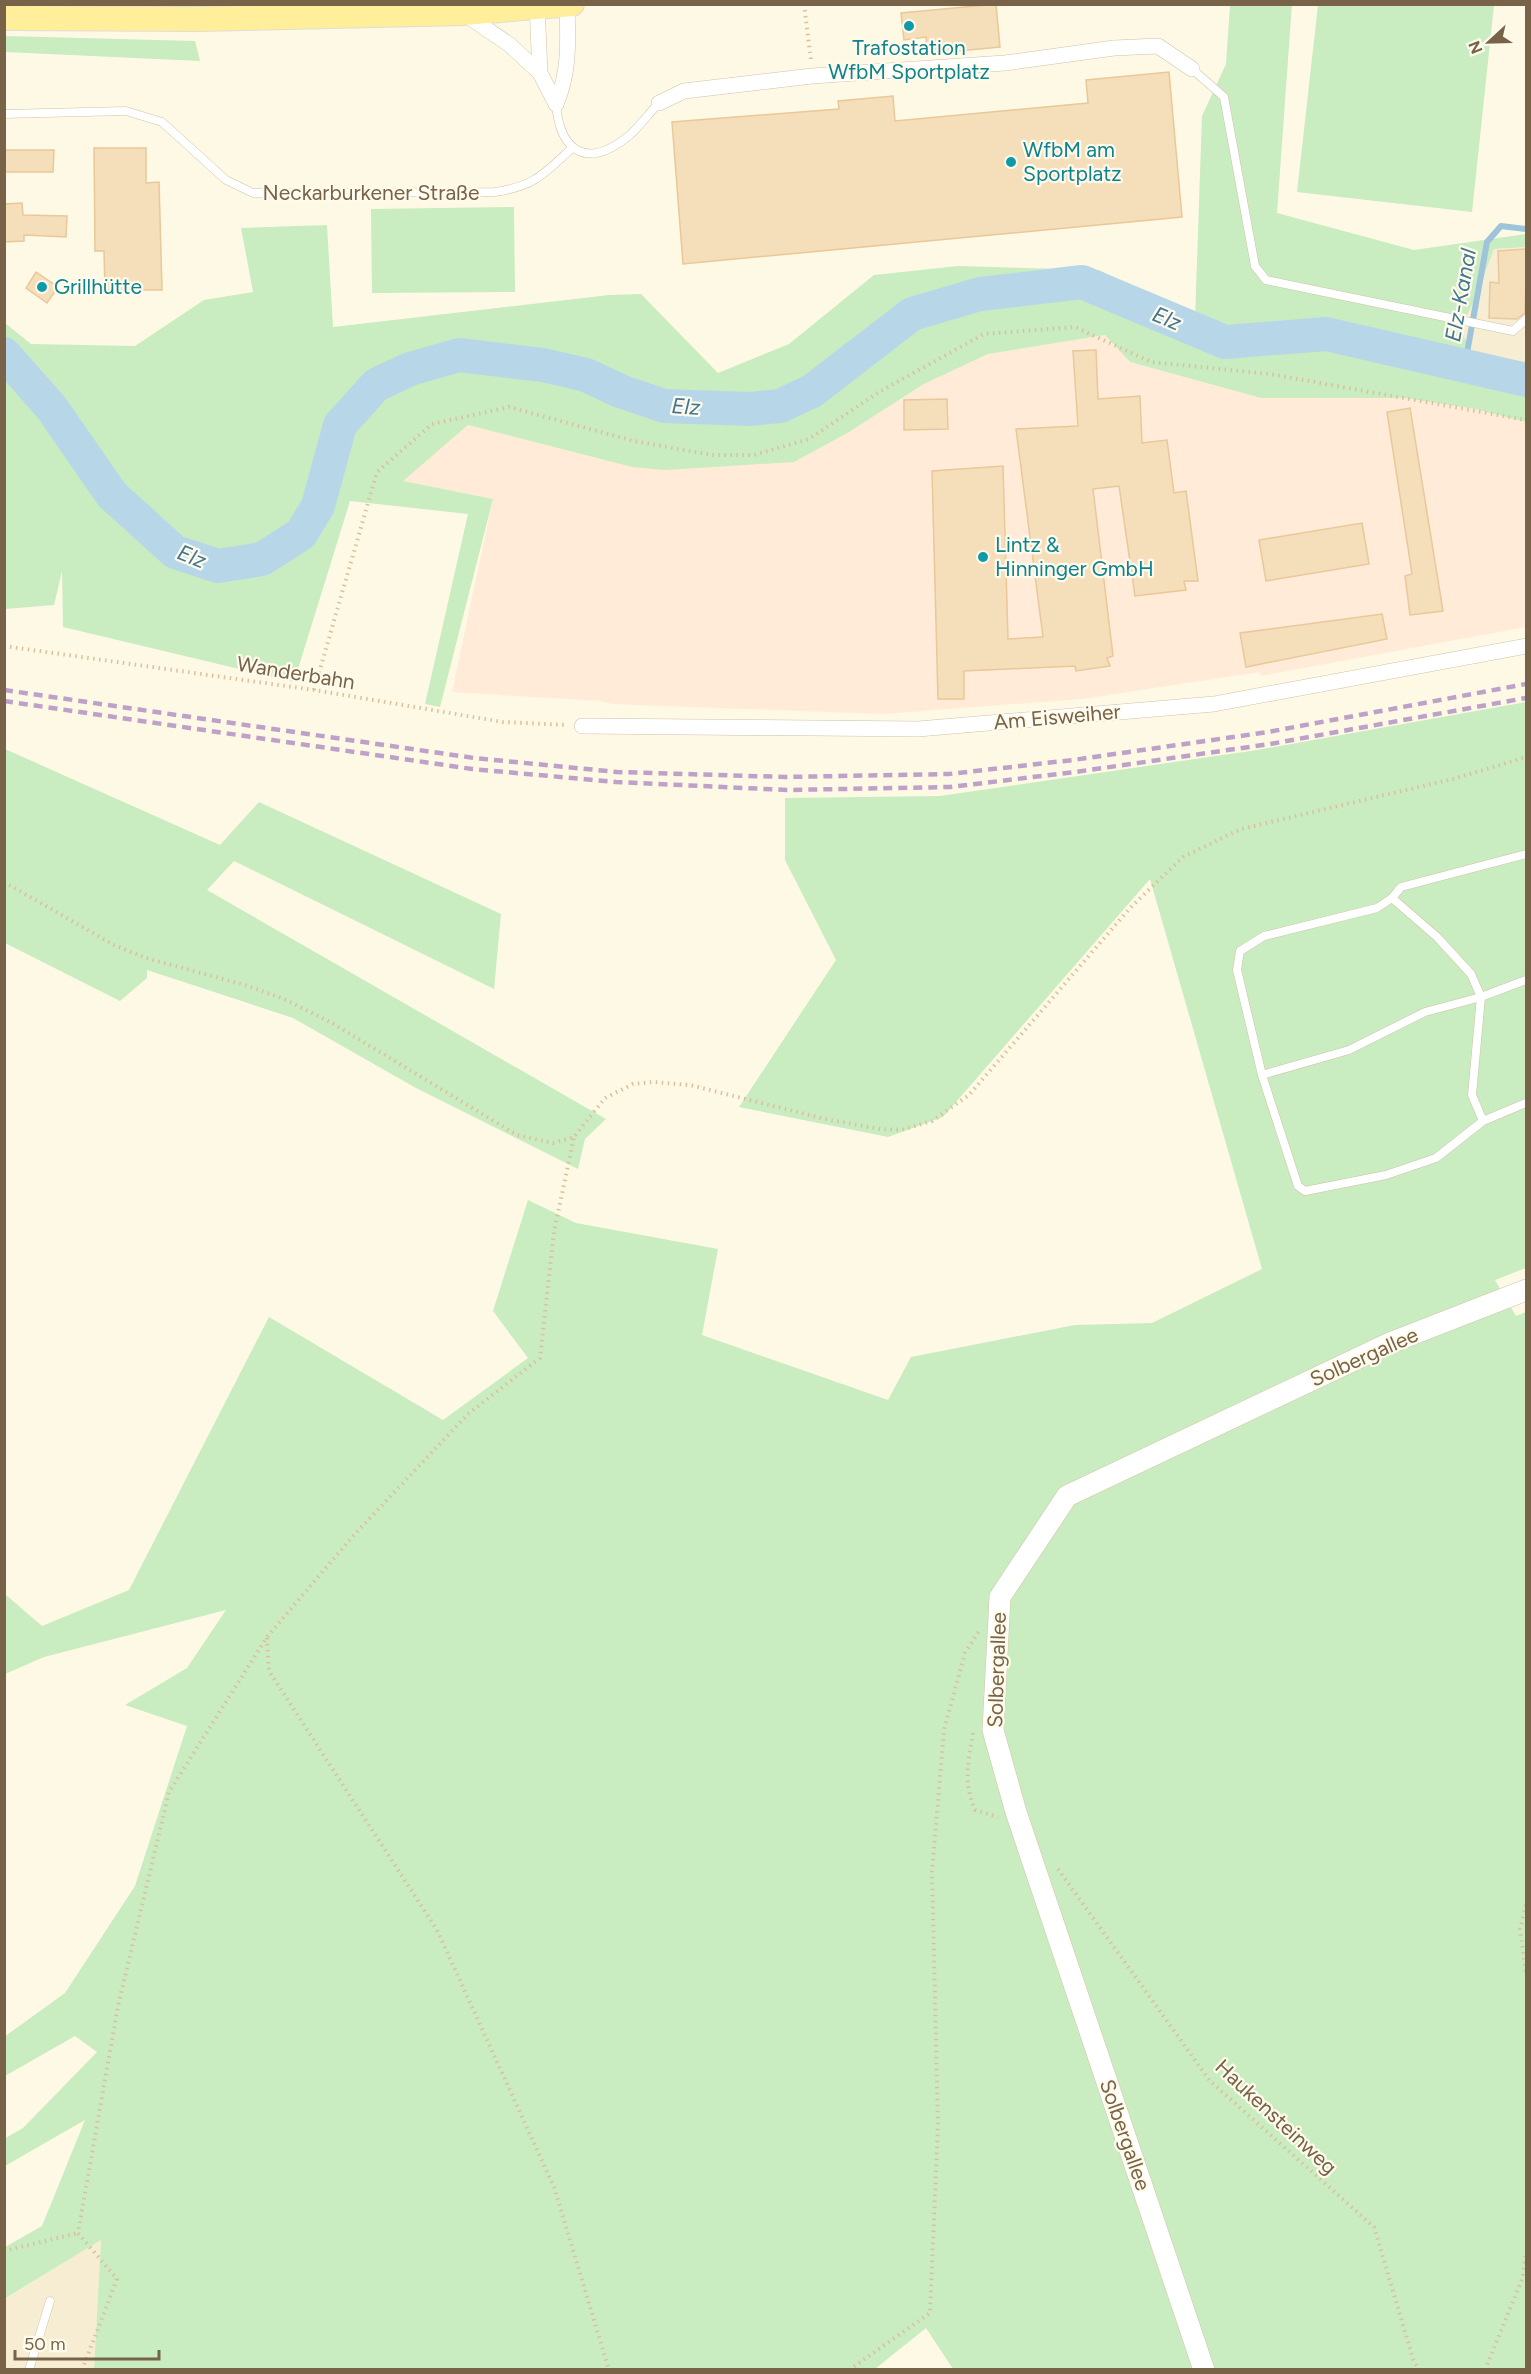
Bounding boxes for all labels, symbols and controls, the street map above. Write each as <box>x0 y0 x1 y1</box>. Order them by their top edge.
north arrow <box>1459 12 1519 72</box>
marker: Trafostation WfbM Sportplatz <box>902 19 916 33</box>
place label: Trafostation WfbM Sportplatz <box>828 35 990 84</box>
text: N <box>1464 38 1487 57</box>
place label: WfbM am Sportplatz <box>1023 137 1122 186</box>
marker: WfbM am Sportplatz <box>1004 155 1018 169</box>
street label: Neckarburkener Straße <box>263 180 479 205</box>
water label: Elz-Kanal <box>1439 246 1482 344</box>
place label: Grillhütte <box>54 274 142 299</box>
marker: Grillhütte <box>35 280 49 294</box>
water label: Elz <box>1148 300 1185 337</box>
water label: Elz <box>671 392 701 421</box>
place label: Lintz & Hinninger GmbH <box>995 532 1154 581</box>
water label: Elz <box>173 539 210 574</box>
marker: Lintz & Hinninger GmbH <box>976 550 990 564</box>
street label: Wanderbahn <box>235 651 357 694</box>
street label: Am Eisweiher <box>992 699 1121 734</box>
street label: Solbergallee <box>1306 1322 1422 1392</box>
street label: Solbergallee <box>982 1612 1011 1728</box>
street label: Haukensteinweg <box>1210 2054 1342 2179</box>
street label: Solbergallee <box>1095 2076 1156 2194</box>
scale bar <box>15 2323 159 2361</box>
text: 50 m <box>24 2333 66 2355</box>

